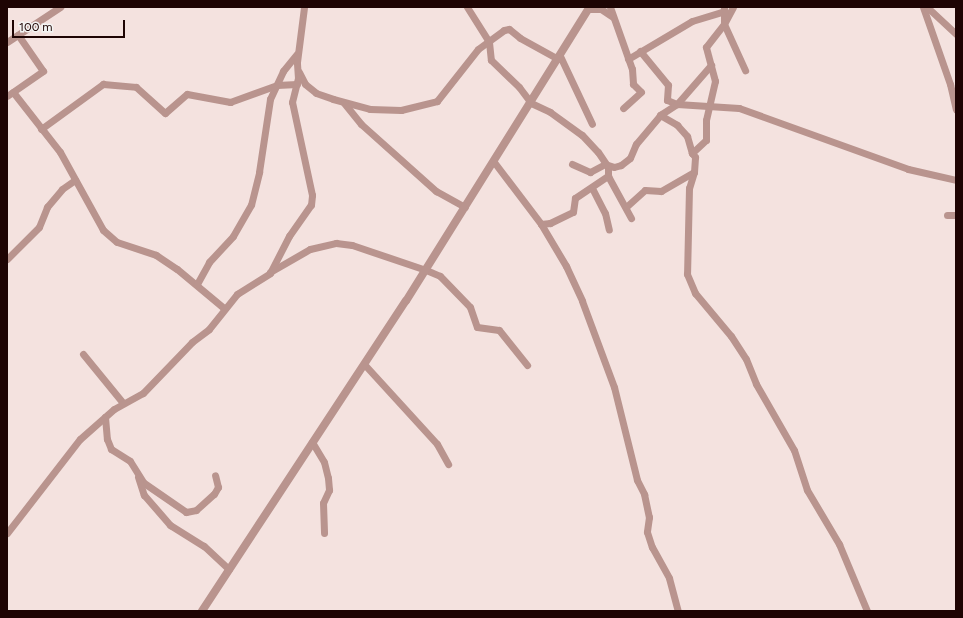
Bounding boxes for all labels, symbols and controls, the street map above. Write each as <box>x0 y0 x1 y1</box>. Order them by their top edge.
scale bar <box>14 12 127 38</box>
text: 100 m <box>19 20 53 34</box>

